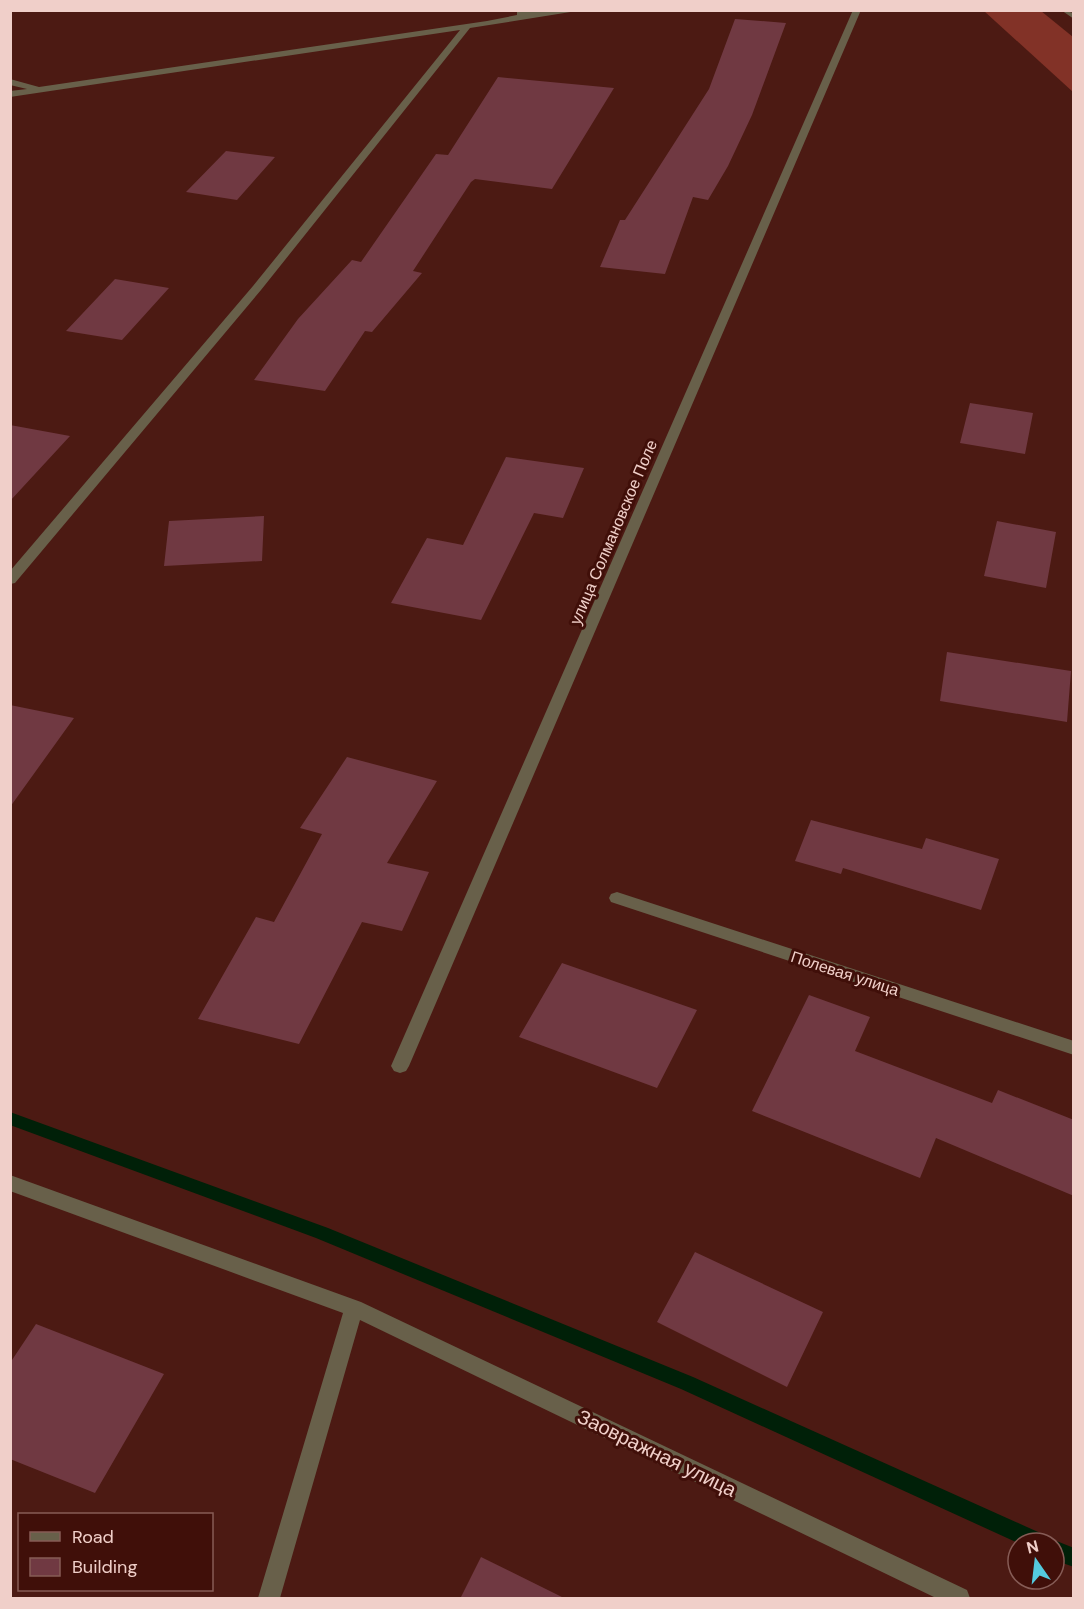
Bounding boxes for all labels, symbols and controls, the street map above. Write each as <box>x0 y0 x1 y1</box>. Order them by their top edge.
street label: улица Солмановское Поле <box>565 436 662 628</box>
street label: Полевая улица <box>788 946 902 1001</box>
street label: Заовражная улица <box>573 1403 742 1503</box>
legend <box>18 1513 213 1591</box>
text: Road <box>72 1525 114 1549</box>
north arrow <box>1006 1531 1066 1591</box>
text: N <box>1024 1535 1041 1559</box>
text: Building <box>72 1555 137 1579</box>

